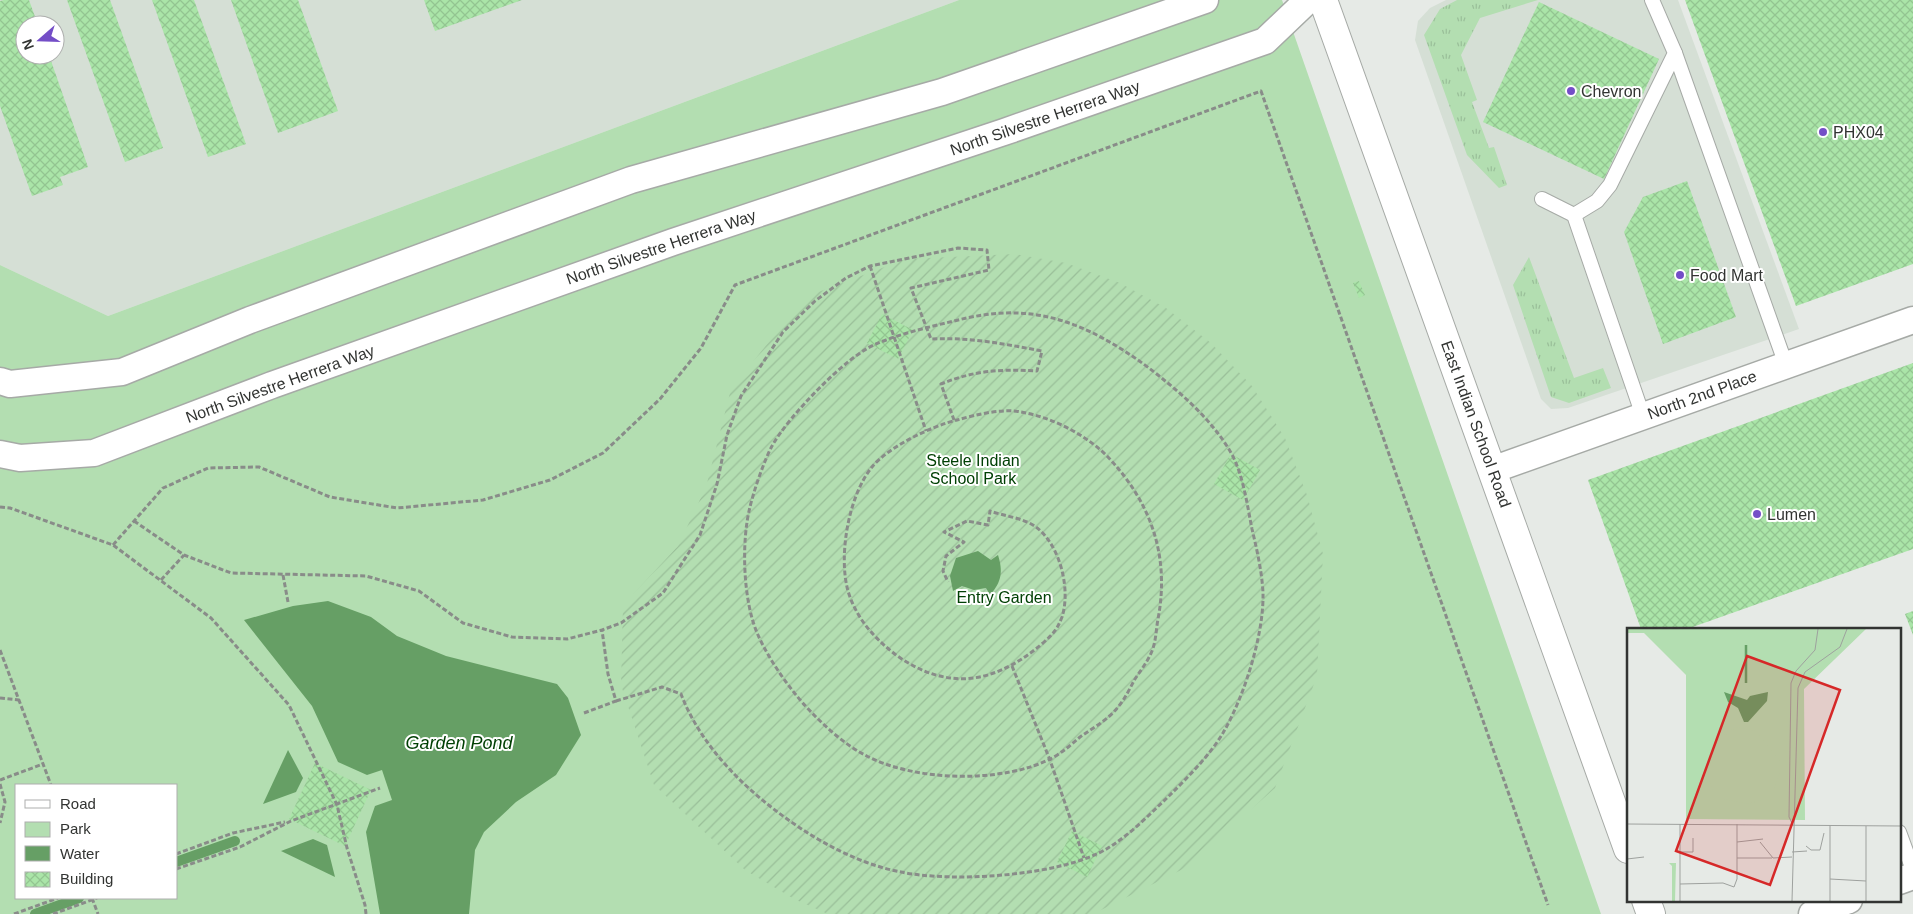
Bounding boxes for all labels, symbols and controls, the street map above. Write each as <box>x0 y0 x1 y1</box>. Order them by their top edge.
north arrow <box>15 15 65 65</box>
text: N <box>19 37 37 52</box>
street label: North Silvestre Herrera Way <box>948 77 1142 159</box>
place label: Chevron <box>1581 83 1641 100</box>
marker: Chevron <box>1565 85 1577 97</box>
place label: PHX04 <box>1833 124 1884 141</box>
marker: PHX04 <box>1817 126 1829 138</box>
street label: North Silvestre Herrera Way <box>564 206 758 288</box>
place label: Food Mart <box>1690 267 1763 284</box>
marker: Food Mart <box>1674 269 1686 281</box>
street label: East Indian School Road <box>1438 338 1514 510</box>
street label: North Silvestre Herrera Way <box>183 342 377 426</box>
street label: North 2nd Place <box>1645 367 1759 423</box>
park label: Steele Indian School Park <box>926 452 1020 487</box>
place label: Lumen <box>1767 506 1816 523</box>
marker: Lumen <box>1751 508 1763 520</box>
park label: Entry Garden <box>956 589 1052 606</box>
inset map <box>1627 628 1900 902</box>
water label: Garden Pond <box>405 733 514 753</box>
legend <box>15 784 178 899</box>
text: Road <box>60 795 96 812</box>
text: Park <box>60 820 91 837</box>
text: Water <box>60 845 99 862</box>
text: Building <box>60 870 113 887</box>

